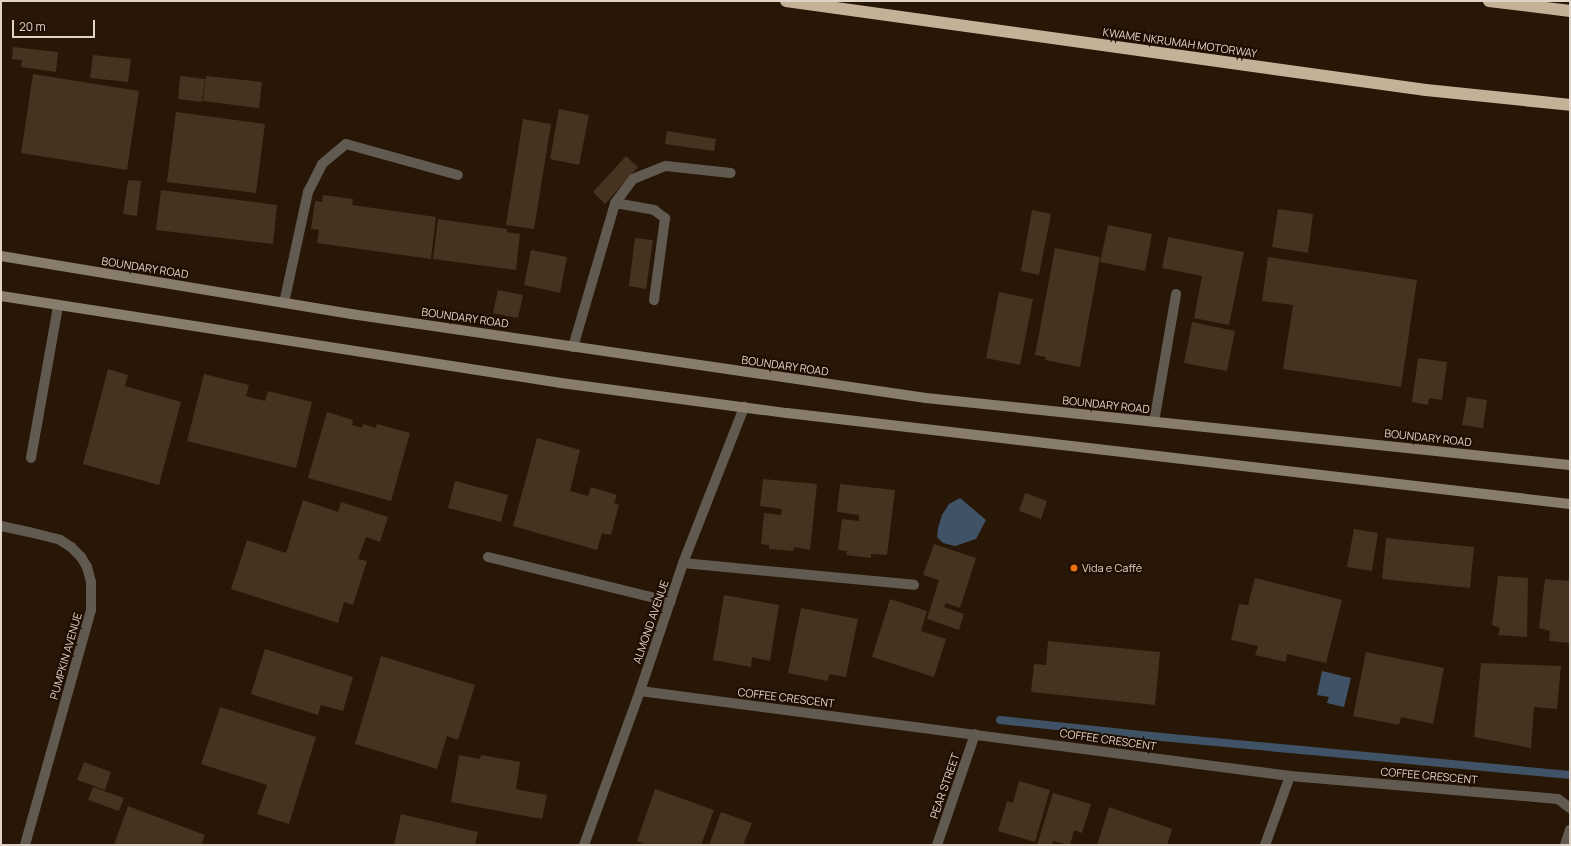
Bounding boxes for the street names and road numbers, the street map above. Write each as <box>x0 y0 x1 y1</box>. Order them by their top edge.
street label: KWAME NKRUMAH MOTORWAY <box>1102 26 1258 60</box>
street label: BOUNDARY ROAD <box>100 255 190 281</box>
street label: BOUNDARY ROAD <box>420 305 510 331</box>
street label: BOUNDARY ROAD <box>740 353 830 379</box>
street label: BOUNDARY ROAD <box>1061 394 1151 416</box>
street label: BOUNDARY ROAD <box>1383 427 1473 449</box>
street label: ALMOND AVENUE <box>631 578 671 666</box>
street label: PUMPKIN AVENUE <box>47 611 85 701</box>
street label: COFFEE CRESCENT <box>737 686 835 710</box>
street label: COFFEE CRESCENT <box>1059 727 1157 753</box>
street label: PEAR STREET <box>928 752 962 820</box>
street label: COFFEE CRESCENT <box>1380 765 1478 787</box>

